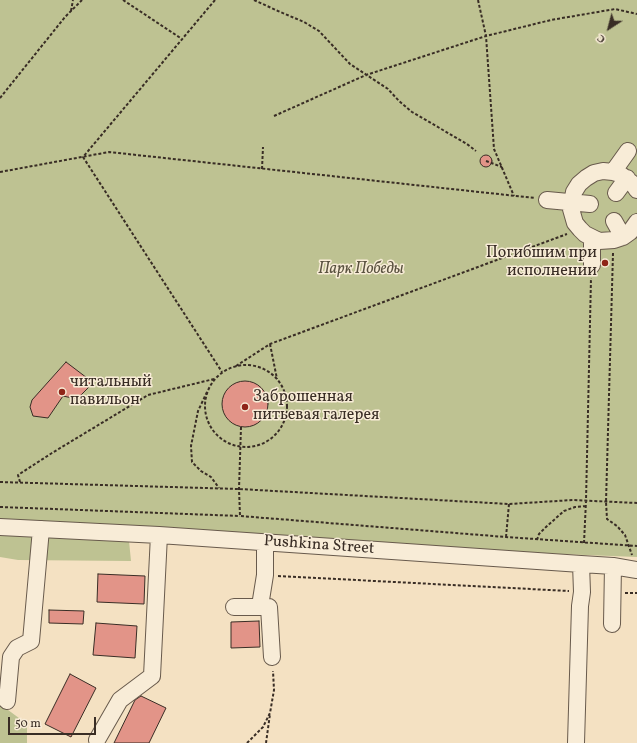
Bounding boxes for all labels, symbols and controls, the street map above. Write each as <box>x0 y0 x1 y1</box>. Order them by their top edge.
north arrow <box>589 8 629 48</box>
text: С <box>594 30 609 46</box>
place label: Погибшим при исполнении <box>486 244 597 282</box>
marker: Погибшим при исполнении <box>600 258 610 268</box>
park label: Парк Победы <box>318 260 404 280</box>
place label: читальный павильон <box>70 373 152 411</box>
marker: читальный павильон <box>57 387 67 397</box>
place label: Заброшенная питьевая галерея <box>253 388 379 426</box>
marker: Заброшенная питьевая галерея <box>240 402 250 412</box>
street label: Pushkina Street <box>263 533 375 559</box>
scale bar <box>10 709 98 735</box>
text: 50 m <box>15 716 41 732</box>

